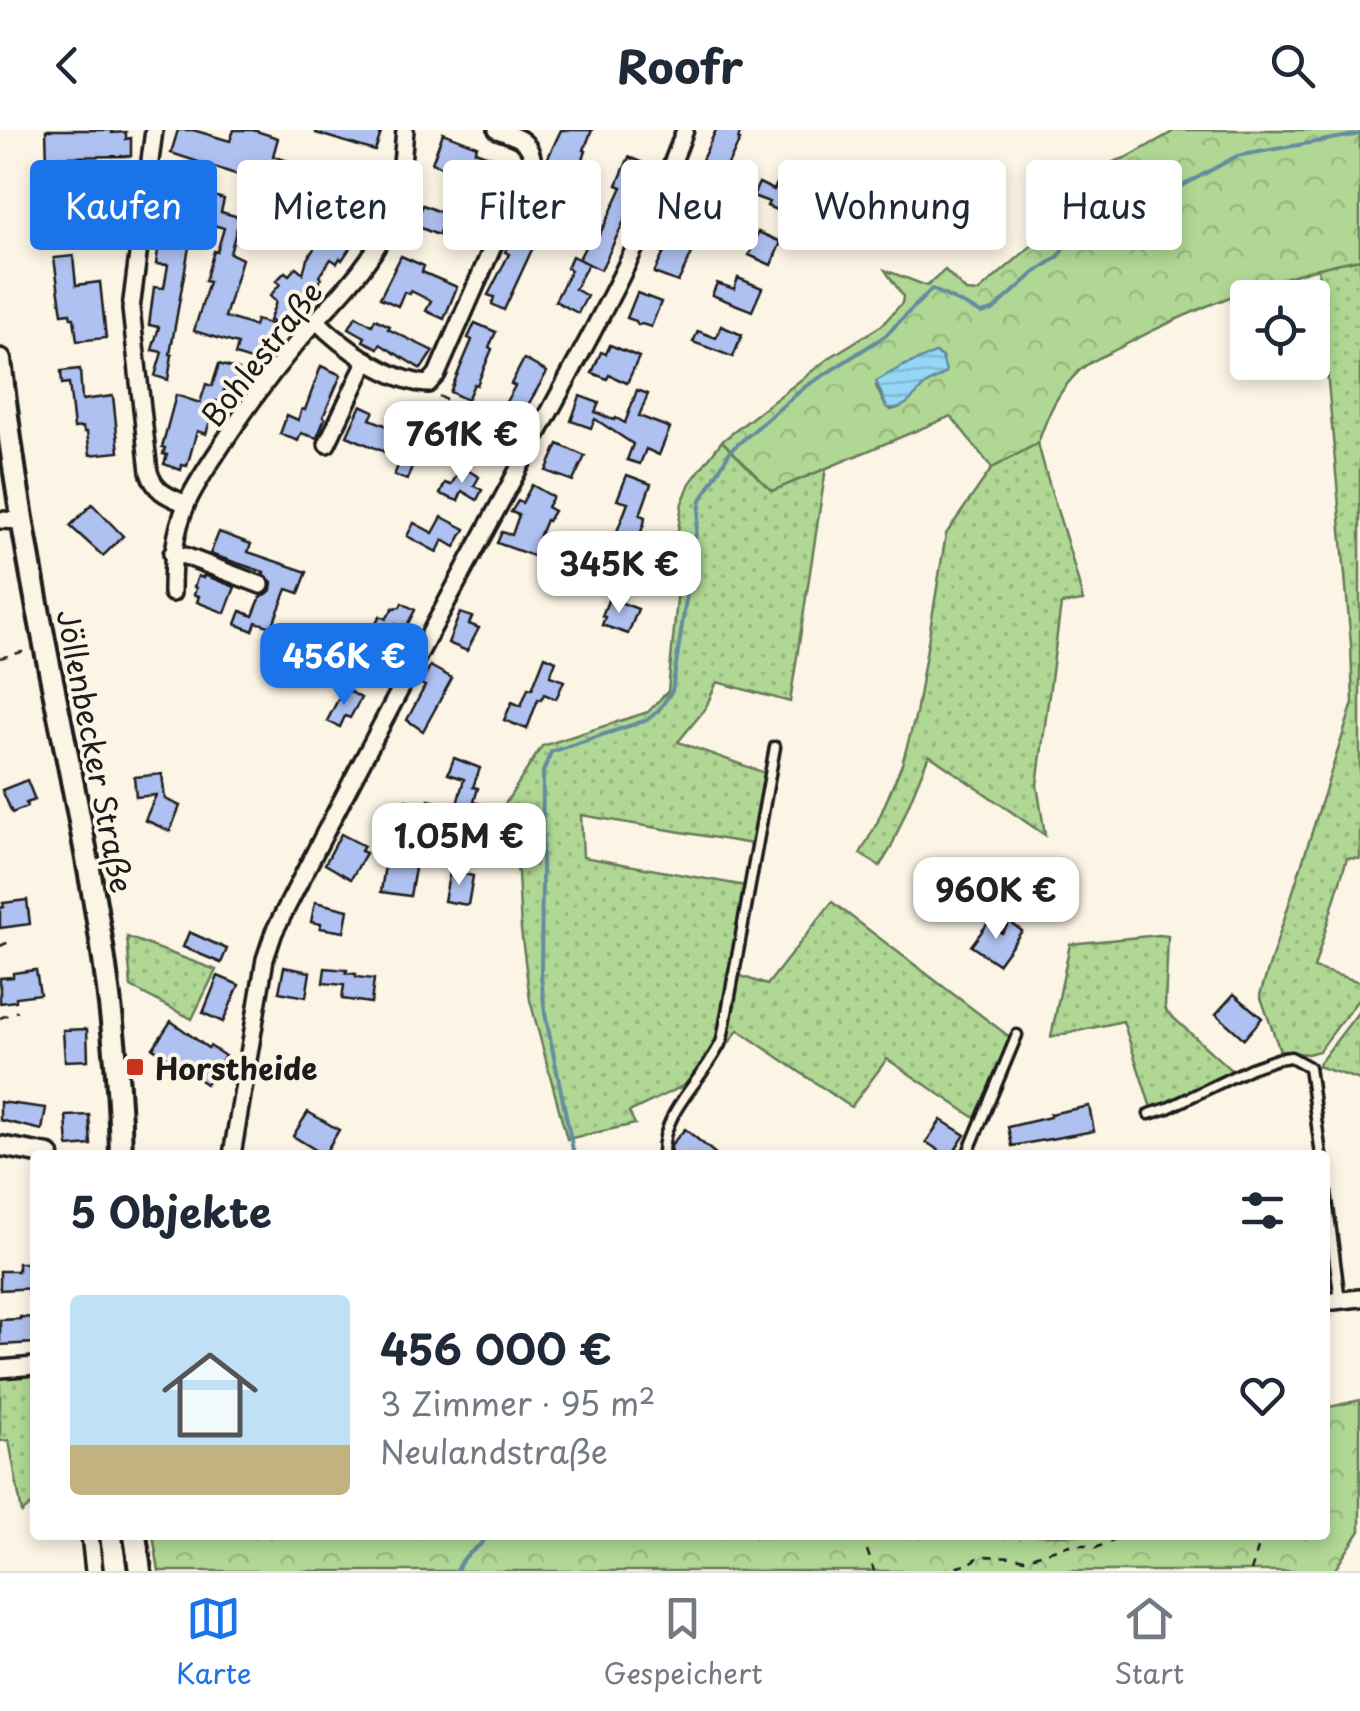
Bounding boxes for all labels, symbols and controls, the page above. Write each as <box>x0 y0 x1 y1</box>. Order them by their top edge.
text: Roofr <box>617 31 743 99</box>
icon: back <box>40 38 95 93</box>
icon: search <box>1265 38 1320 93</box>
chip: Kaufen <box>30 160 217 250</box>
chip: Mieten <box>237 160 423 250</box>
chip: Filter <box>443 160 601 250</box>
chip: Neu <box>621 160 758 250</box>
chip: Wohnung <box>778 160 1006 250</box>
chip: Haus <box>1026 160 1182 250</box>
street label: Bohlestraße <box>190 271 332 435</box>
map controls <box>1230 280 1330 380</box>
button: locate <box>1230 280 1330 380</box>
pin: 761K € <box>381 401 543 486</box>
text: 761K € <box>406 409 518 457</box>
pin: 345K € <box>538 531 700 616</box>
text: 345K € <box>559 539 679 587</box>
street label: Jöllenbecker Straße <box>46 605 146 897</box>
pin: 456K € <box>263 623 425 708</box>
text: 456K € <box>282 631 406 679</box>
pin: 1.05M € <box>367 803 551 888</box>
text: 1.05M € <box>394 811 524 859</box>
pin: 960K € <box>915 857 1077 942</box>
text: 960K € <box>935 865 1057 913</box>
place label: Horstheide <box>155 1045 318 1090</box>
marker: Horstheide <box>124 1056 146 1078</box>
text: 5 Objekte <box>70 1179 272 1242</box>
icon: filters <box>1235 1183 1290 1238</box>
text: 456 000 € <box>380 1316 612 1379</box>
icon: home <box>150 1335 270 1455</box>
icon: heart <box>1235 1368 1290 1423</box>
text: 3 Zimmer · 95 m² <box>380 1379 656 1427</box>
text: Neulandstraße <box>380 1427 608 1475</box>
tab: Karte <box>176 1591 252 1694</box>
tab: Gespeichert <box>603 1591 763 1694</box>
tab: Start <box>1114 1591 1184 1694</box>

